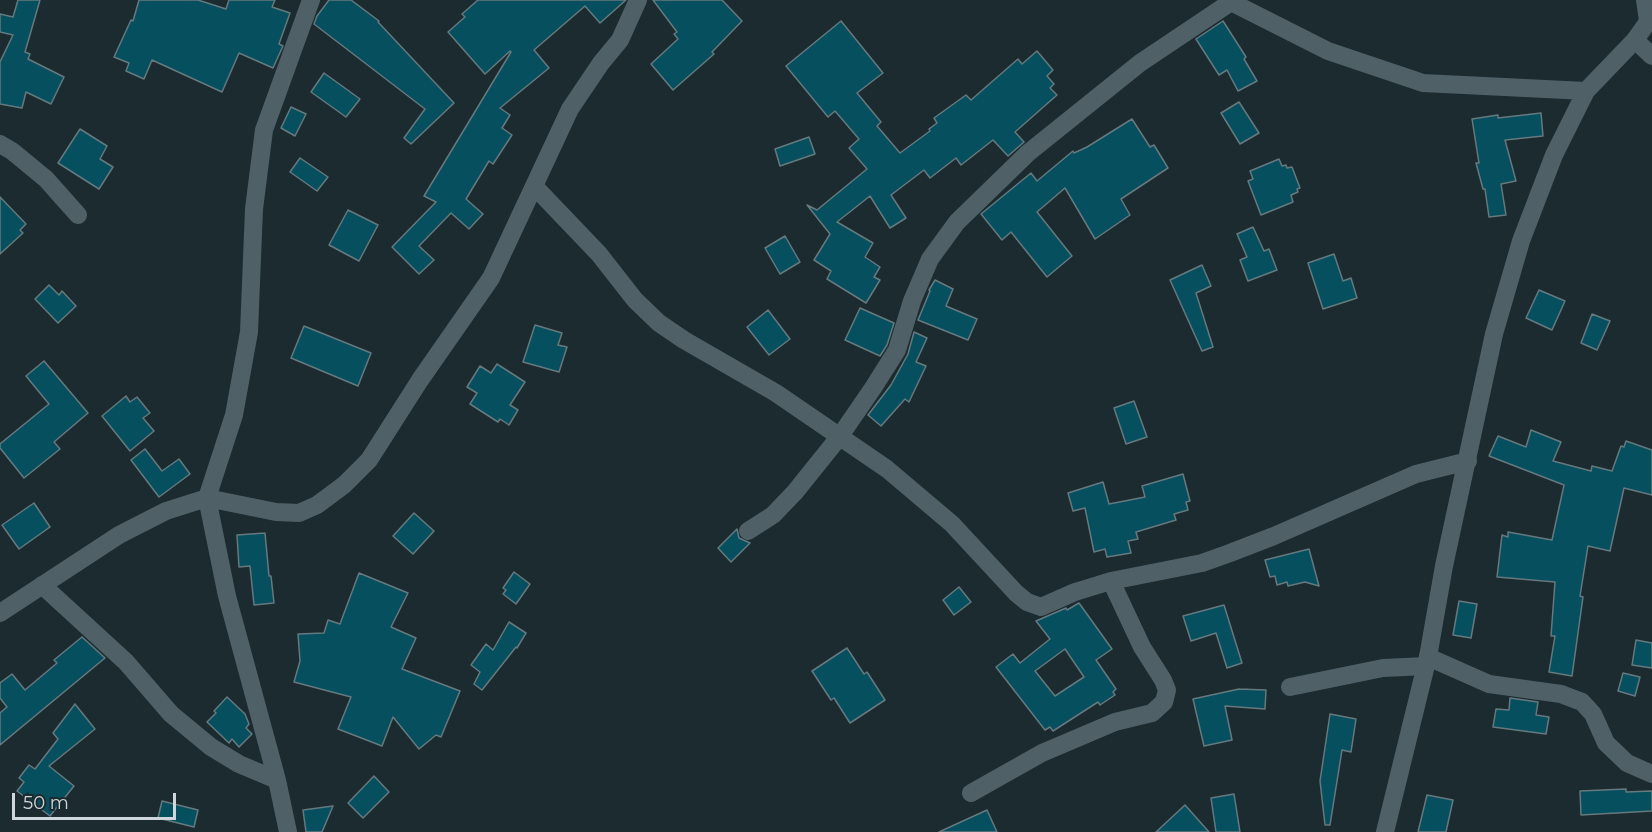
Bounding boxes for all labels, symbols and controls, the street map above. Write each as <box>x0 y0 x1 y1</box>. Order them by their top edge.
scale bar <box>15 781 178 819</box>
text: 50 m <box>23 792 69 814</box>

